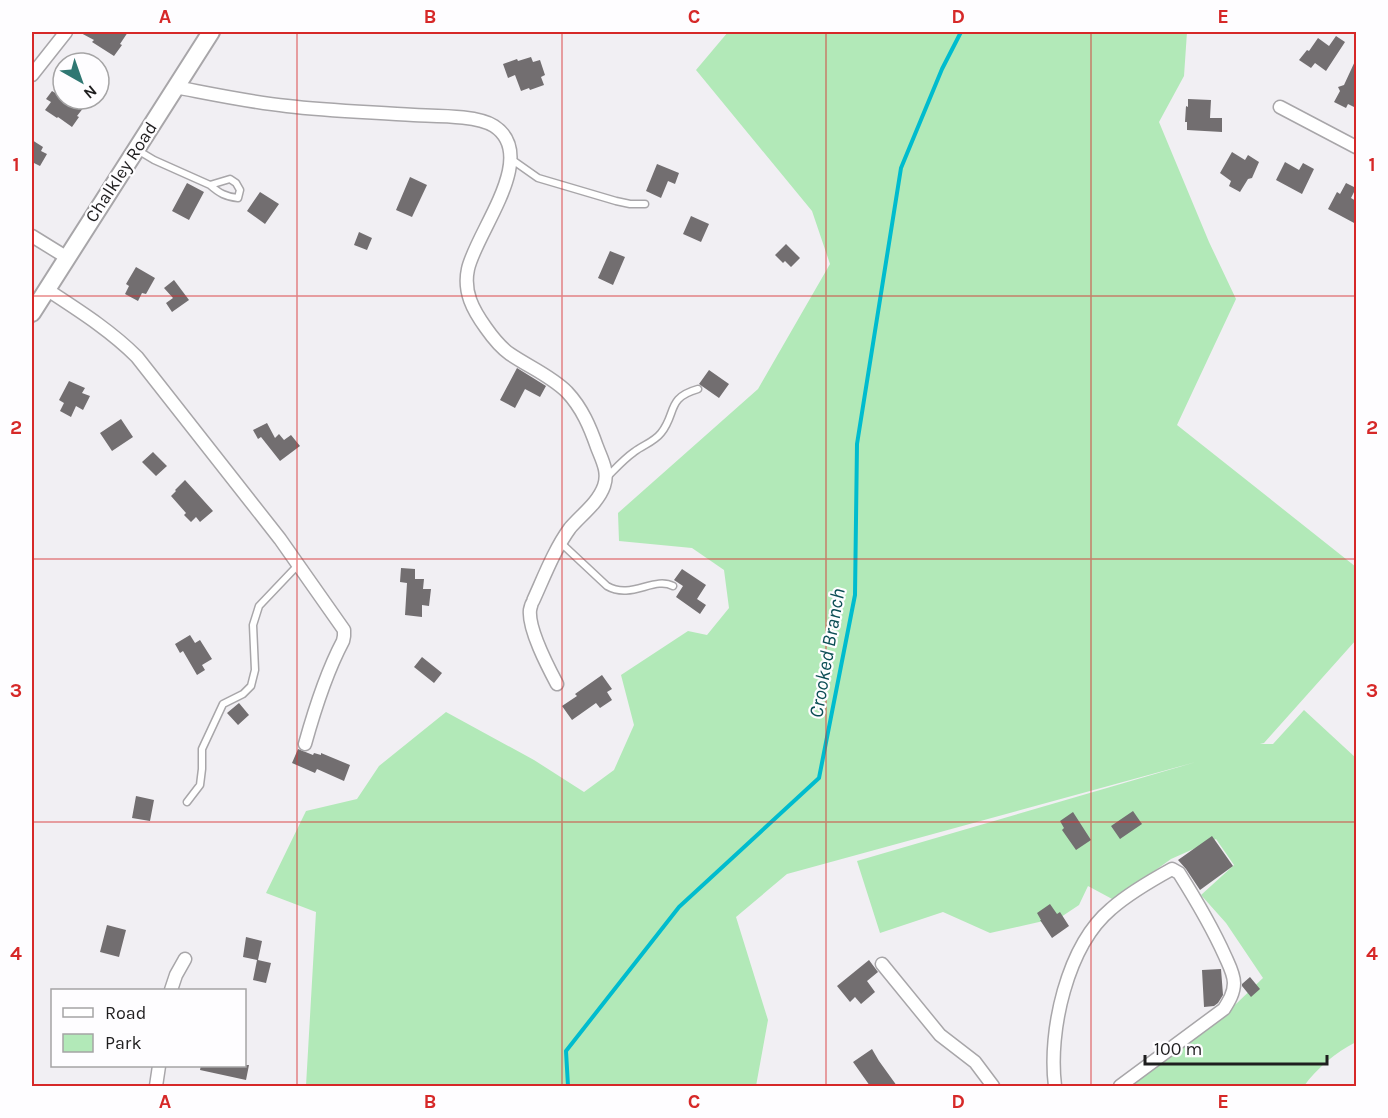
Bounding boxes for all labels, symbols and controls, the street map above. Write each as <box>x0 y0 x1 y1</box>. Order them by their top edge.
text: A <box>159 5 172 28</box>
text: B <box>424 5 436 28</box>
text: C <box>688 5 700 28</box>
text: D <box>951 5 965 28</box>
text: E <box>1217 5 1229 28</box>
north arrow <box>51 51 111 111</box>
text: N <box>80 81 101 103</box>
street label: Chalkley Road <box>80 118 162 226</box>
text: 1 <box>12 153 20 176</box>
text: 1 <box>1368 153 1376 176</box>
text: 2 <box>10 416 22 439</box>
text: 2 <box>1366 416 1378 439</box>
water label: Crooked Branch <box>804 586 850 720</box>
text: 3 <box>10 679 22 702</box>
text: 3 <box>1366 679 1378 702</box>
text: 4 <box>10 942 22 965</box>
text: 4 <box>1366 942 1378 965</box>
legend <box>51 989 246 1067</box>
text: Road <box>105 1002 146 1024</box>
scale bar <box>1145 1028 1326 1066</box>
text: Park <box>105 1032 142 1054</box>
text: 100 m <box>1154 1038 1202 1060</box>
text: A <box>159 1090 172 1113</box>
text: B <box>424 1090 436 1113</box>
text: C <box>688 1090 700 1113</box>
text: D <box>951 1090 965 1113</box>
text: E <box>1217 1090 1229 1113</box>

